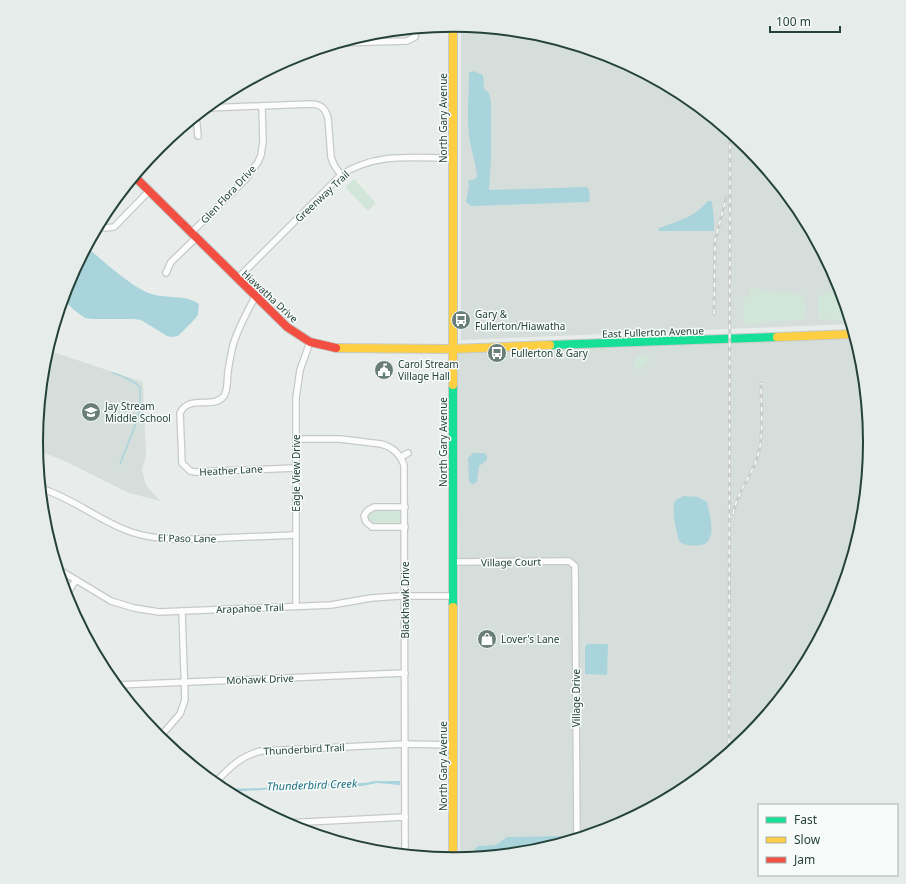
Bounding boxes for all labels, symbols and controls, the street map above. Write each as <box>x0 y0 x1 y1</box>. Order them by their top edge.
scale bar <box>770 8 840 34</box>
text: 100 m <box>776 13 811 30</box>
street label: North Gary Avenue <box>436 73 450 163</box>
street label: Glen Flora Drive <box>197 162 259 226</box>
street label: Greenway Trail <box>292 167 352 225</box>
street label: Hiawatha Drive <box>239 266 301 326</box>
place label: Gary & Fullerton/Hiawatha <box>475 307 565 333</box>
bus stop icon: Gary & Fullerton/Hiawatha <box>450 309 472 331</box>
street label: East Fullerton Avenue <box>602 323 705 341</box>
bus stop icon: Fullerton & Gary <box>486 342 508 364</box>
place label: Fullerton & Gary <box>511 346 589 360</box>
place label: Carol Stream Village Hall <box>398 357 459 383</box>
public building icon: Carol Stream Village Hall <box>373 359 395 381</box>
street label: North Gary Avenue <box>436 397 450 487</box>
place label: Jay Stream Middle School <box>104 399 171 425</box>
school or university icon: Jay Stream Middle School <box>80 401 102 423</box>
street label: Eagle View Drive <box>289 434 303 512</box>
street label: Heather Lane <box>199 461 263 479</box>
street label: El Paso Lane <box>158 530 217 546</box>
street label: Village Court <box>481 554 542 570</box>
street label: Blackhawk Drive <box>398 561 412 639</box>
street label: Arapahoe Trail <box>216 600 284 616</box>
shop icon: Lover's Lane <box>476 628 498 650</box>
place label: Lover's Lane <box>501 632 560 646</box>
street label: Village Drive <box>569 668 583 727</box>
street label: Mohawk Drive <box>226 671 294 687</box>
street label: North Gary Avenue <box>436 721 450 811</box>
street label: Thunderbird Trail <box>263 740 345 758</box>
water label: Thunderbird Creek <box>266 775 358 794</box>
legend <box>758 804 898 876</box>
text: Fast <box>794 811 818 828</box>
text: Slow <box>794 831 821 848</box>
text: Jam <box>793 851 815 868</box>

